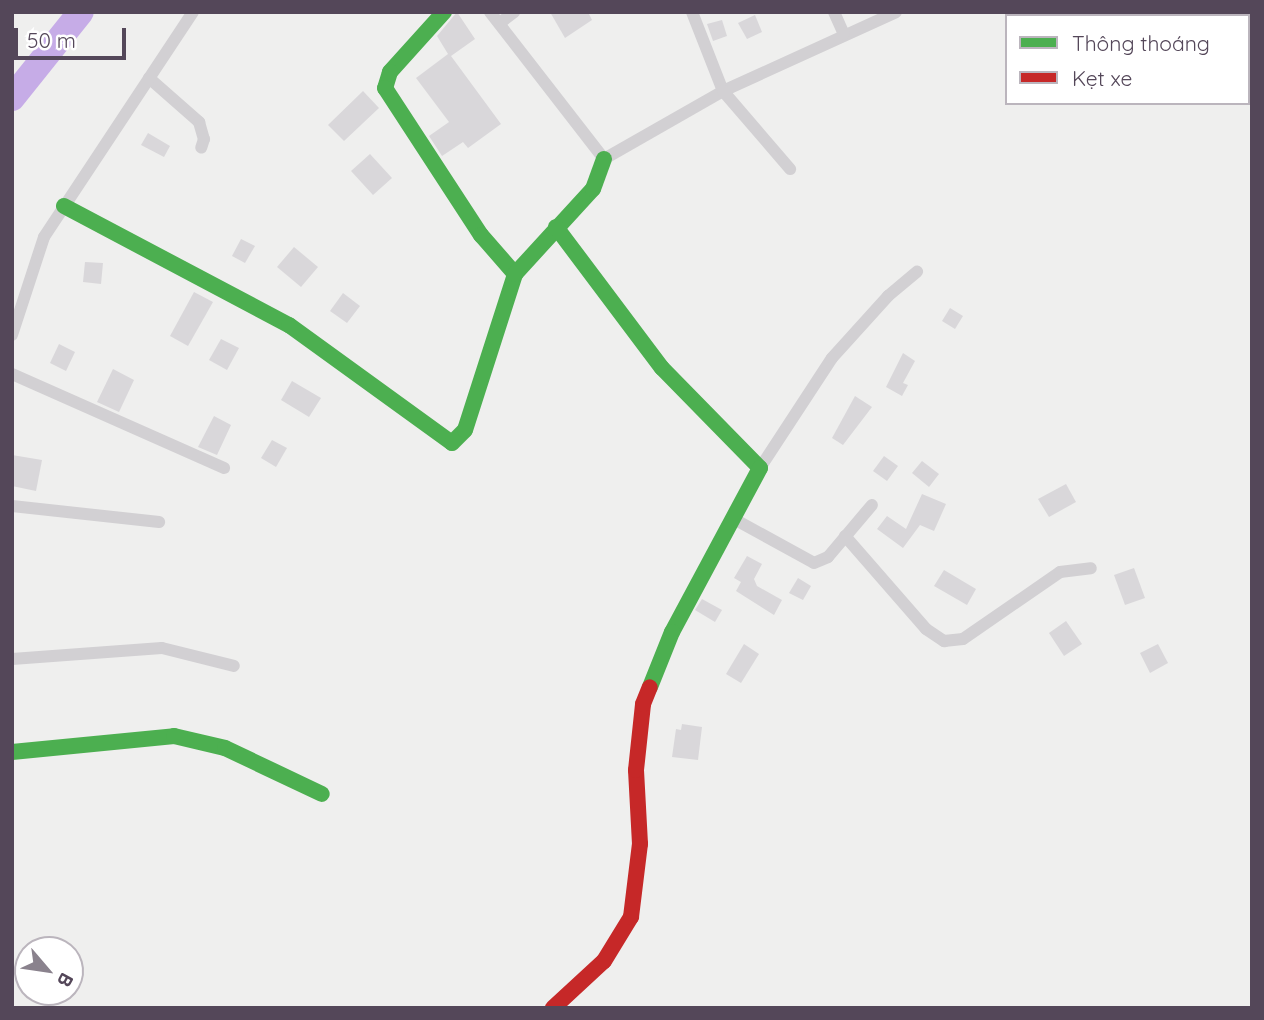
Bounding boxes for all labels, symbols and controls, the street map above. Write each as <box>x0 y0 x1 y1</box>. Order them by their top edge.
scale bar <box>18 14 130 58</box>
legend <box>1005 14 1250 105</box>
text: 50 m <box>27 27 76 53</box>
text: Thông thoáng <box>1072 30 1210 56</box>
text: Kẹt xe <box>1072 65 1132 91</box>
north arrow <box>14 936 84 1006</box>
text: B <box>52 969 79 991</box>

